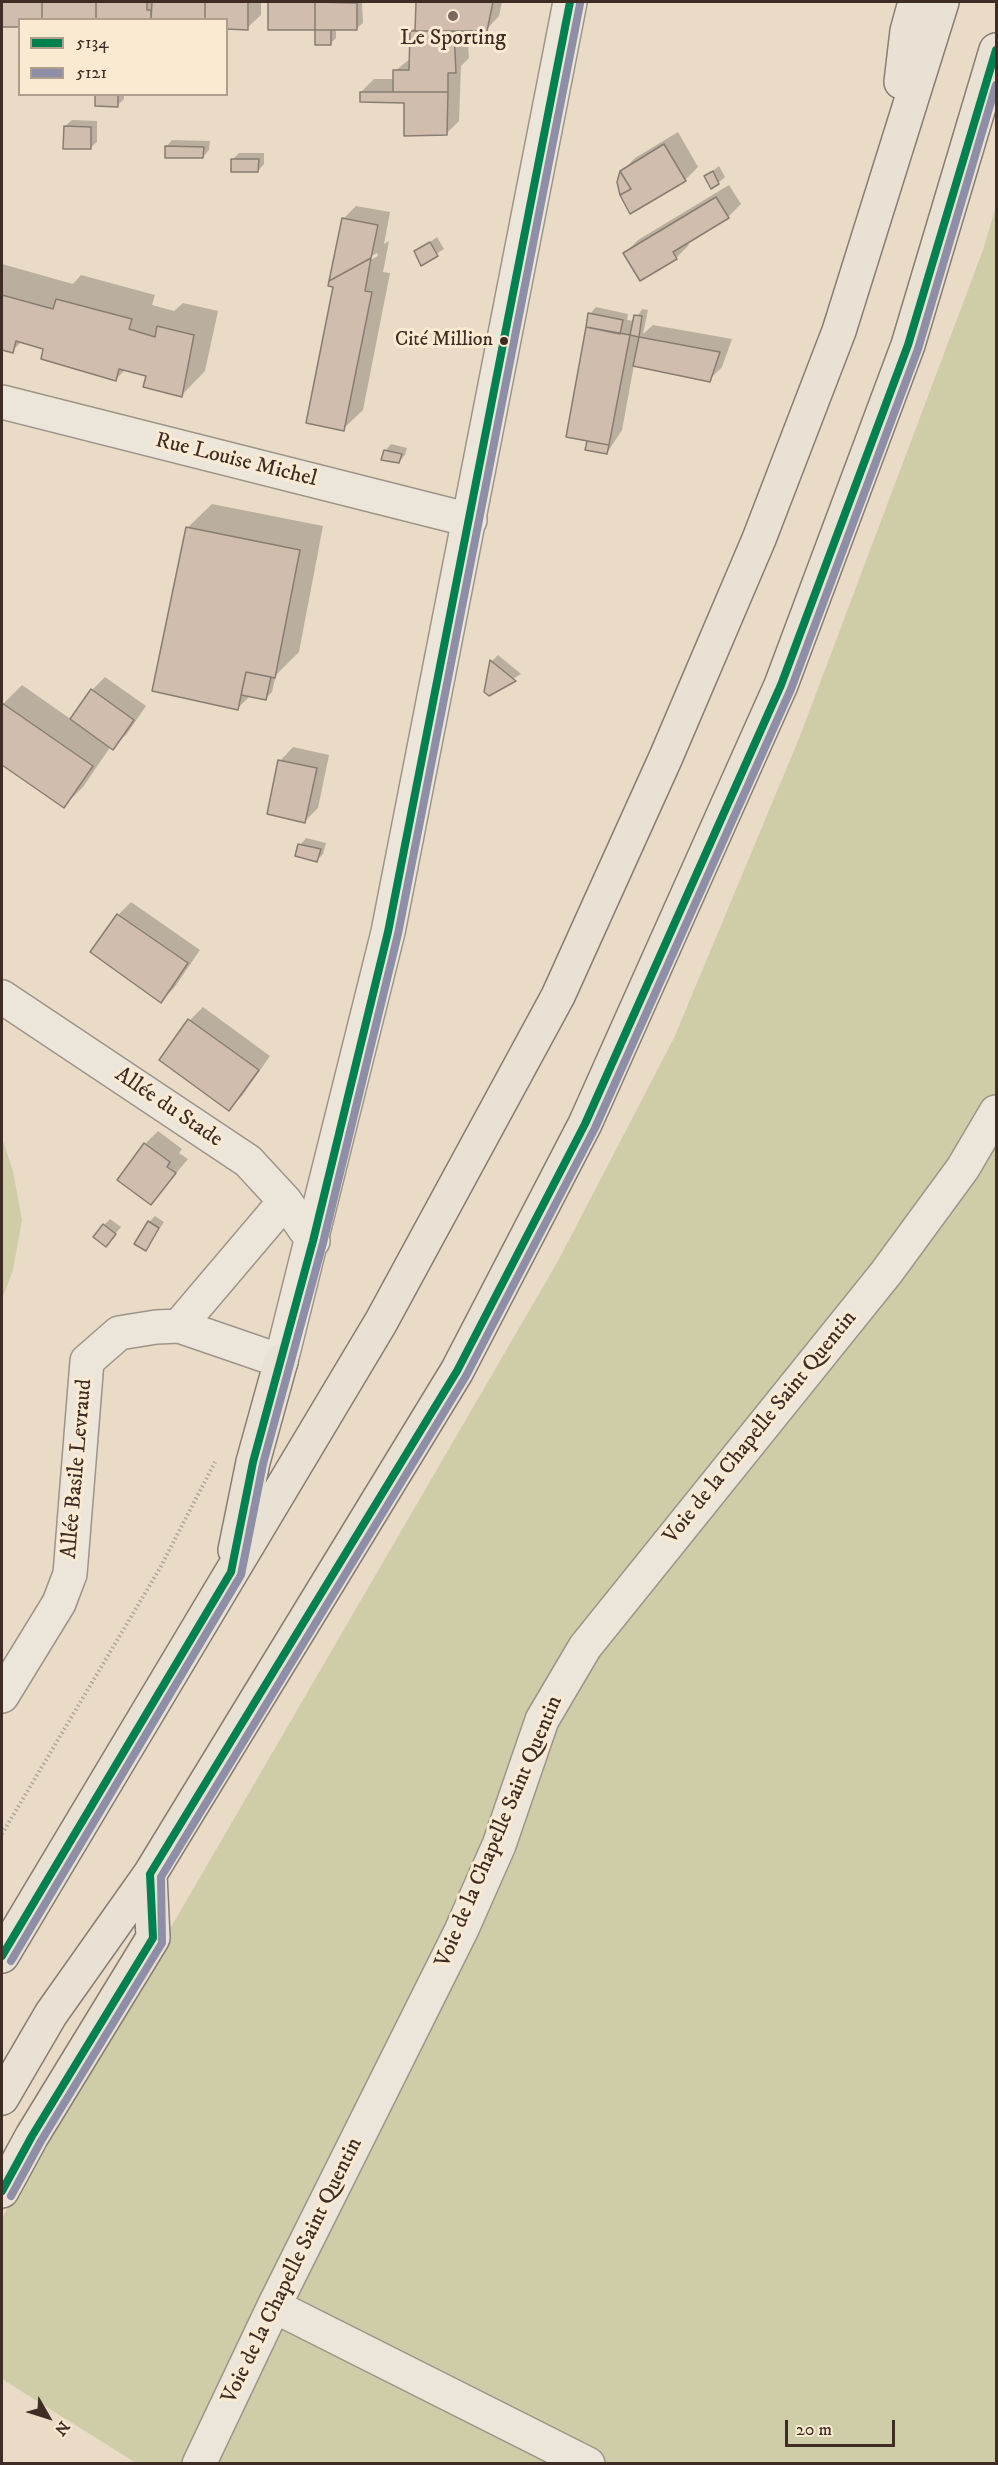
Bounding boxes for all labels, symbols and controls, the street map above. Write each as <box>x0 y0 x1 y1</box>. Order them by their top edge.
marker: Le Sporting <box>446 9 460 23</box>
legend <box>18 18 228 96</box>
place label: Le Sporting <box>400 26 506 52</box>
text: 5134 <box>76 32 109 54</box>
text: 5121 <box>76 62 107 84</box>
place label: Cité Million <box>395 329 493 353</box>
marker: Cité Million <box>498 335 510 347</box>
street label: Rue Louise Michel <box>152 428 320 494</box>
street label: Allée du Stade <box>109 1062 227 1154</box>
street label: Voie de la Chapelle Saint Quentin <box>659 1306 863 1550</box>
street label: Allée Basile Levraud <box>57 1378 99 1560</box>
street label: Voie de la Chapelle Saint Quentin <box>431 1692 569 1972</box>
street label: Voie de la Chapelle Saint Quentin <box>217 2134 369 2408</box>
north arrow <box>18 2387 78 2447</box>
scale bar <box>788 2408 898 2446</box>
text: N <box>50 2417 74 2440</box>
text: 20 m <box>796 2419 832 2441</box>

